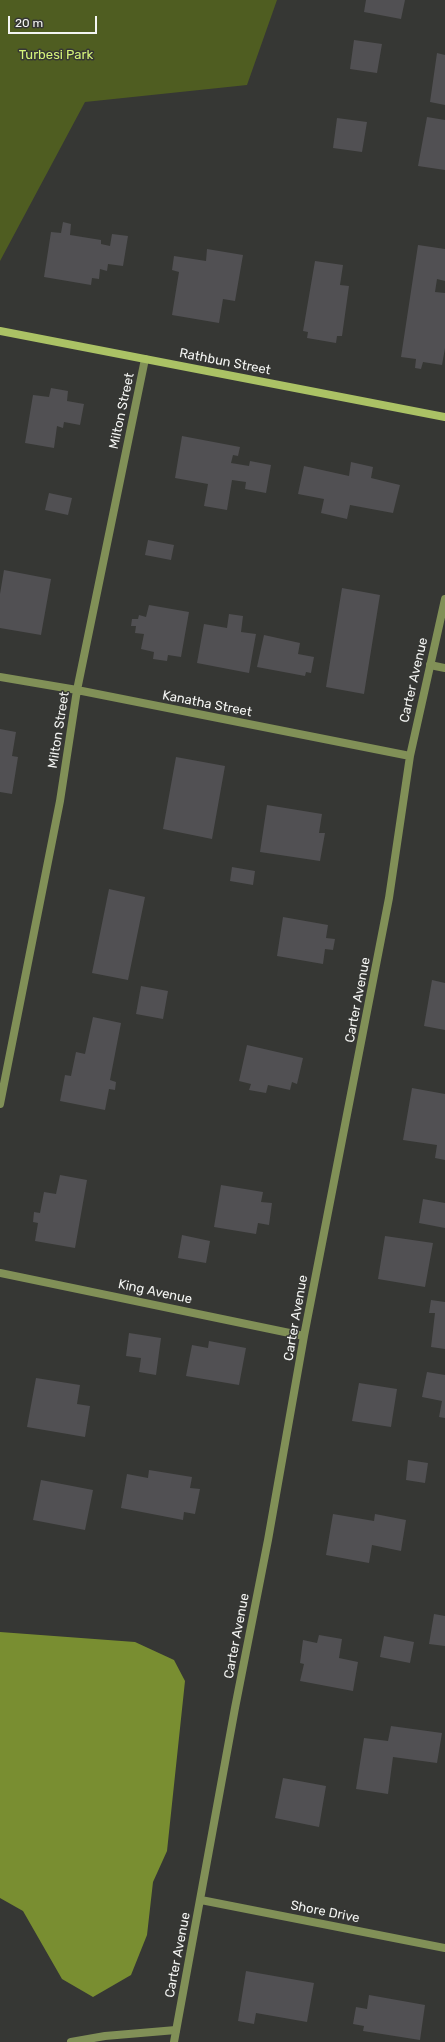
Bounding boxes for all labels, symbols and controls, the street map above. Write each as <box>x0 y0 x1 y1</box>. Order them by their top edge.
scale bar <box>10 8 99 34</box>
text: 20 m <box>15 16 43 30</box>
park label: Turbesi Park <box>19 47 93 63</box>
street label: Rathbun Street <box>178 345 272 379</box>
street label: Milton Street <box>106 371 138 451</box>
street label: Carter Avenue <box>397 636 431 724</box>
street label: Kanatha Street <box>161 688 253 720</box>
street label: Milton Street <box>45 690 73 770</box>
street label: Carter Avenue <box>342 956 374 1044</box>
street label: Carter Avenue <box>281 1274 311 1362</box>
street label: King Avenue <box>117 1277 193 1307</box>
street label: Carter Avenue <box>221 1592 253 1680</box>
street label: Shore Drive <box>289 1898 361 1926</box>
street label: Carter Avenue <box>162 1911 194 1999</box>

